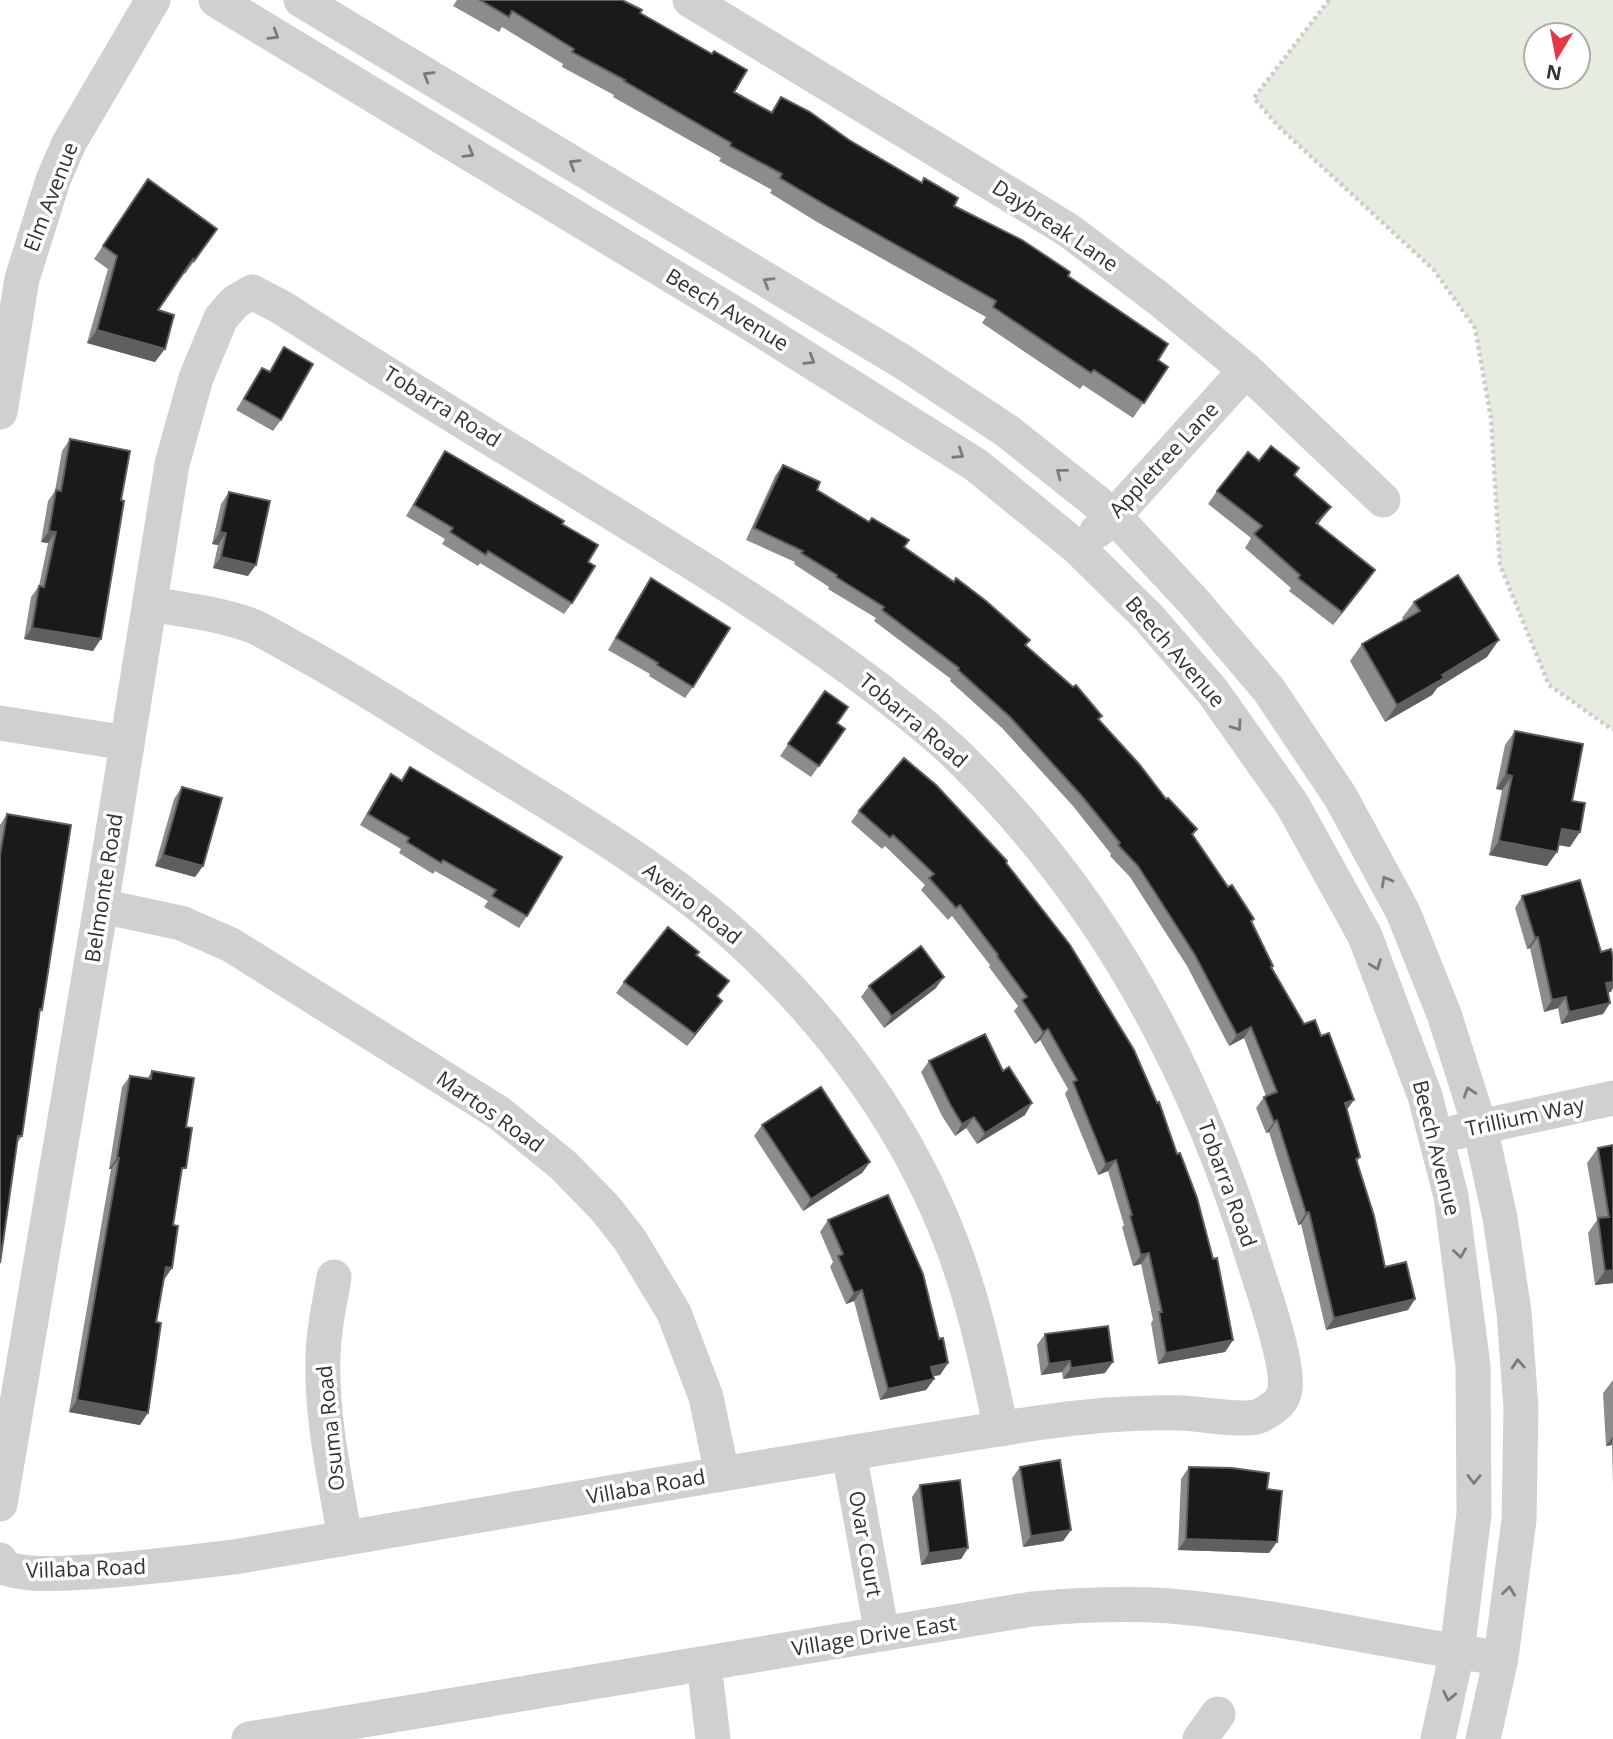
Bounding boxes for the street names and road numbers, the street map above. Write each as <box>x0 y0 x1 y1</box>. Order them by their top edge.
street label: Elm Avenue <box>16 138 84 255</box>
street label: Daybreak Lane <box>987 173 1124 278</box>
street label: Beech Avenue <box>661 261 794 357</box>
street label: Tobarra Road <box>379 359 506 453</box>
street label: Appletree Lane <box>1102 395 1224 523</box>
street label: Beech Avenue <box>1120 590 1232 713</box>
street label: Tobarra Road <box>854 667 974 774</box>
street label: Belmonte Road <box>77 811 129 964</box>
street label: Aveiro Road <box>638 856 748 950</box>
street label: Martos Road <box>431 1064 550 1158</box>
street label: Beech Avenue <box>1407 1077 1467 1218</box>
street label: Trillium Way <box>1463 1090 1587 1142</box>
street label: Tobarra Road <box>1192 1116 1264 1251</box>
street label: Osuma Road <box>310 1364 351 1492</box>
street label: Villaba Road <box>584 1462 707 1510</box>
street label: Ovar Court <box>843 1489 889 1599</box>
street label: Villaba Road <box>25 1552 147 1584</box>
street label: Village Drive East <box>789 1608 958 1662</box>

